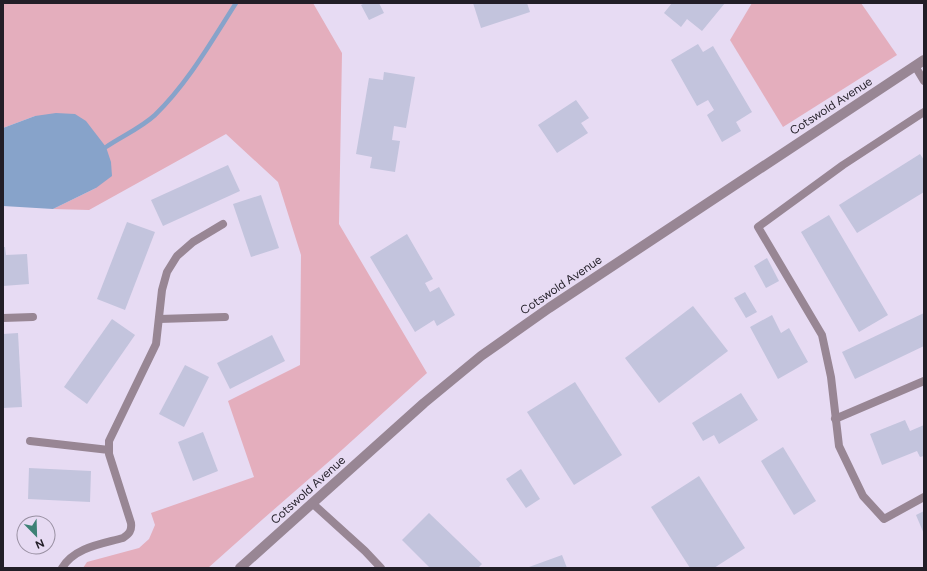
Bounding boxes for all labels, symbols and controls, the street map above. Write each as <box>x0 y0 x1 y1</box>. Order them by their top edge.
street label: Cotswold Avenue <box>787 74 875 138</box>
street label: Cotswold Avenue <box>518 252 605 317</box>
street label: Cotswold Avenue <box>268 453 348 527</box>
north arrow <box>16 515 56 555</box>
text: N <box>33 536 46 551</box>

